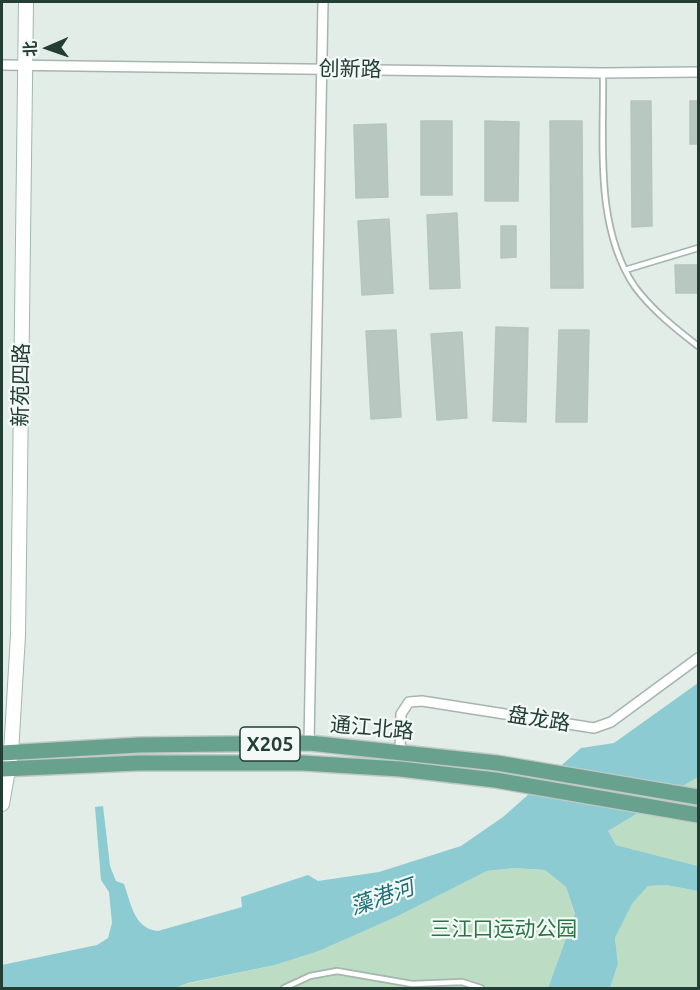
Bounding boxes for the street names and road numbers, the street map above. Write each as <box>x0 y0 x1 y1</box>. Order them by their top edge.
street label: 创新路 <box>318 56 382 82</box>
street label: 新苑四路 <box>8 343 34 427</box>
street label: 盘龙路 <box>506 702 572 736</box>
street label: 通江北路 <box>329 712 415 744</box>
road number: X205 <box>240 727 300 761</box>

